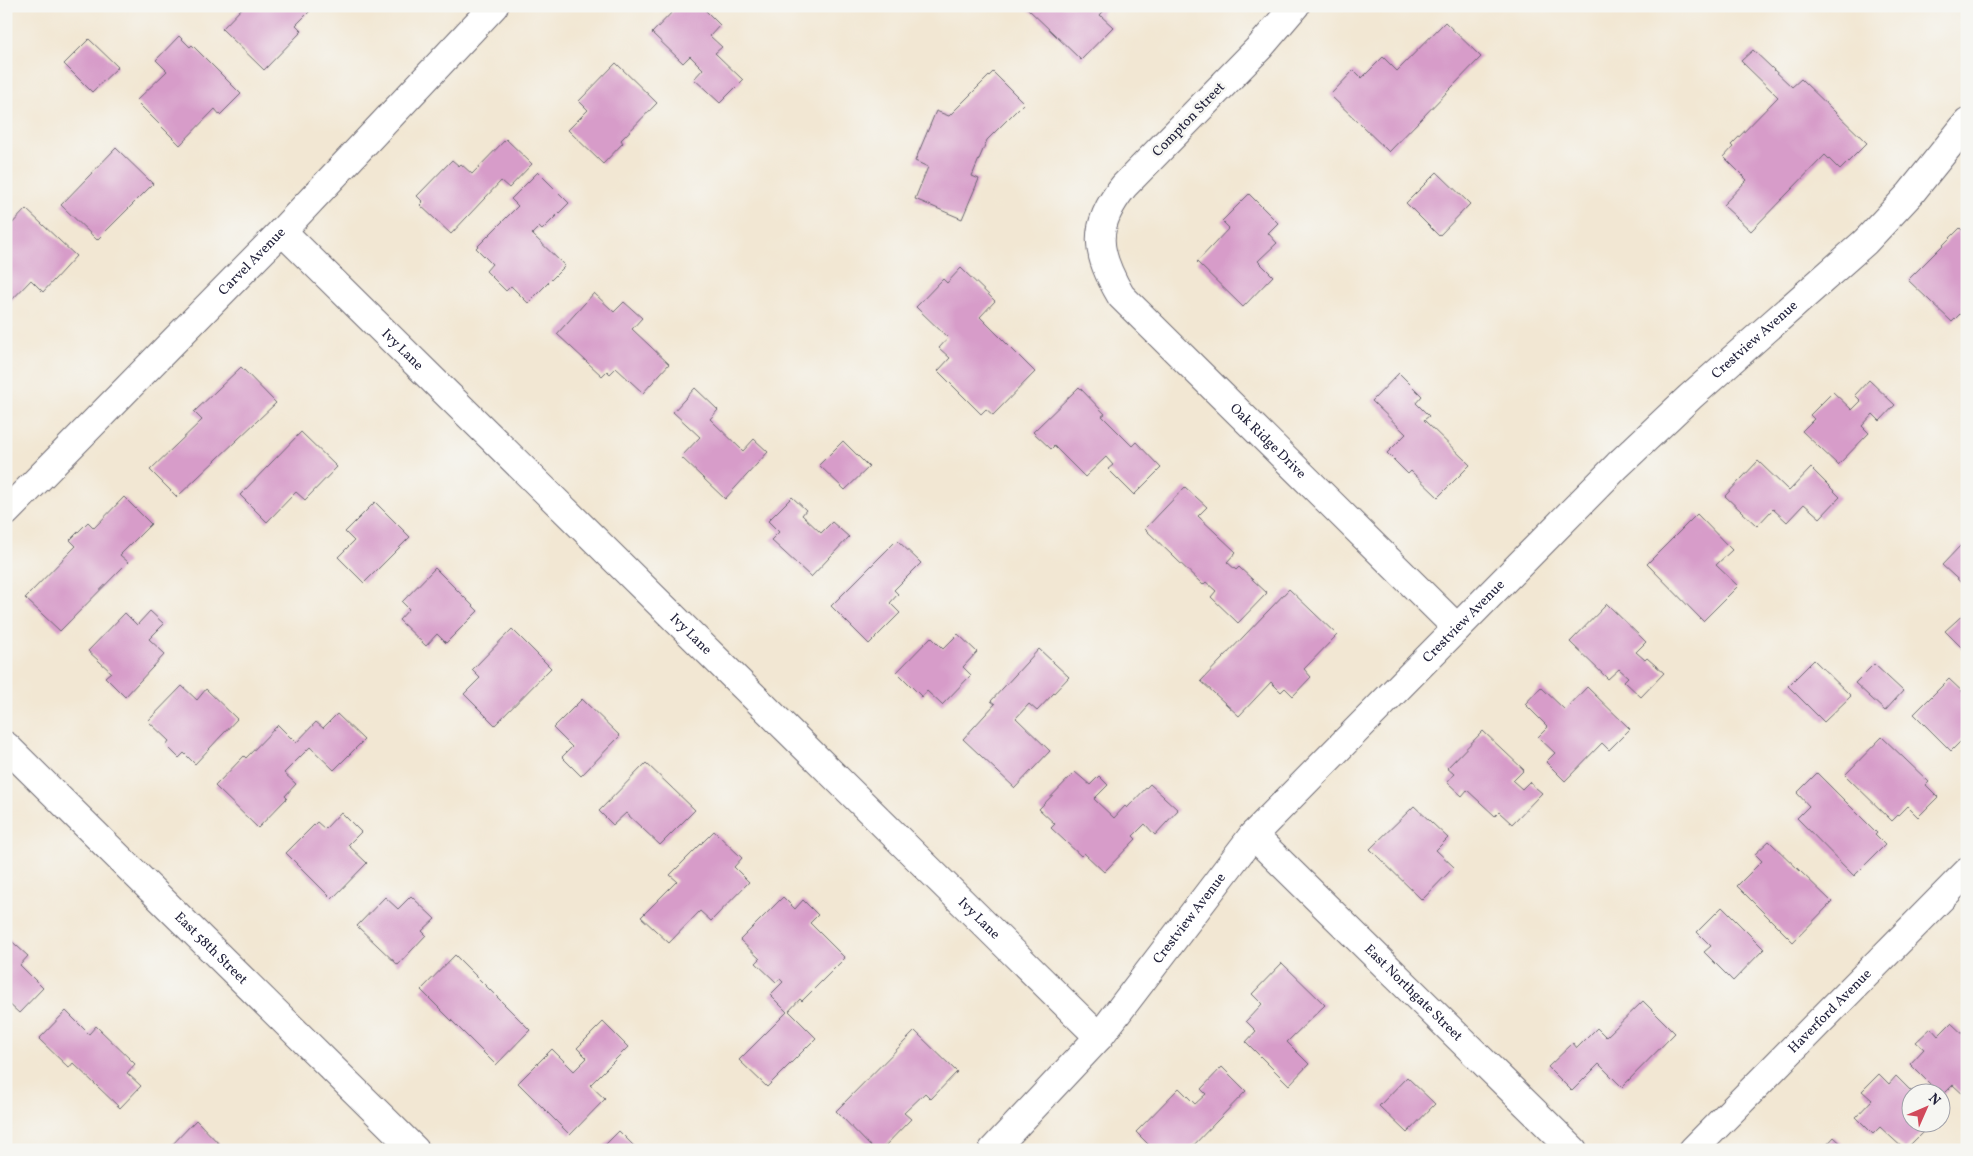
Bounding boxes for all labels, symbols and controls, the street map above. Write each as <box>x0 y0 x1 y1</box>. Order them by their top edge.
street label: Compton Street <box>1148 78 1230 162</box>
street label: Carvel Avenue <box>214 223 290 300</box>
street label: Crestview Avenue <box>1707 296 1802 383</box>
street label: Ivy Lane <box>377 325 428 375</box>
street label: Oak Ridge Drive <box>1226 399 1310 483</box>
street label: Crestview Avenue <box>1418 575 1509 667</box>
street label: Ivy Lane <box>665 609 716 659</box>
street label: Crestview Avenue <box>1149 869 1230 968</box>
street label: Ivy Lane <box>954 893 1004 944</box>
street label: East 58th Street <box>170 908 252 989</box>
street label: East Northgate Street <box>1360 940 1467 1046</box>
street label: Haverford Avenue <box>1784 964 1876 1058</box>
north arrow <box>1900 1084 1950 1134</box>
text: N <box>1924 1090 1944 1110</box>

